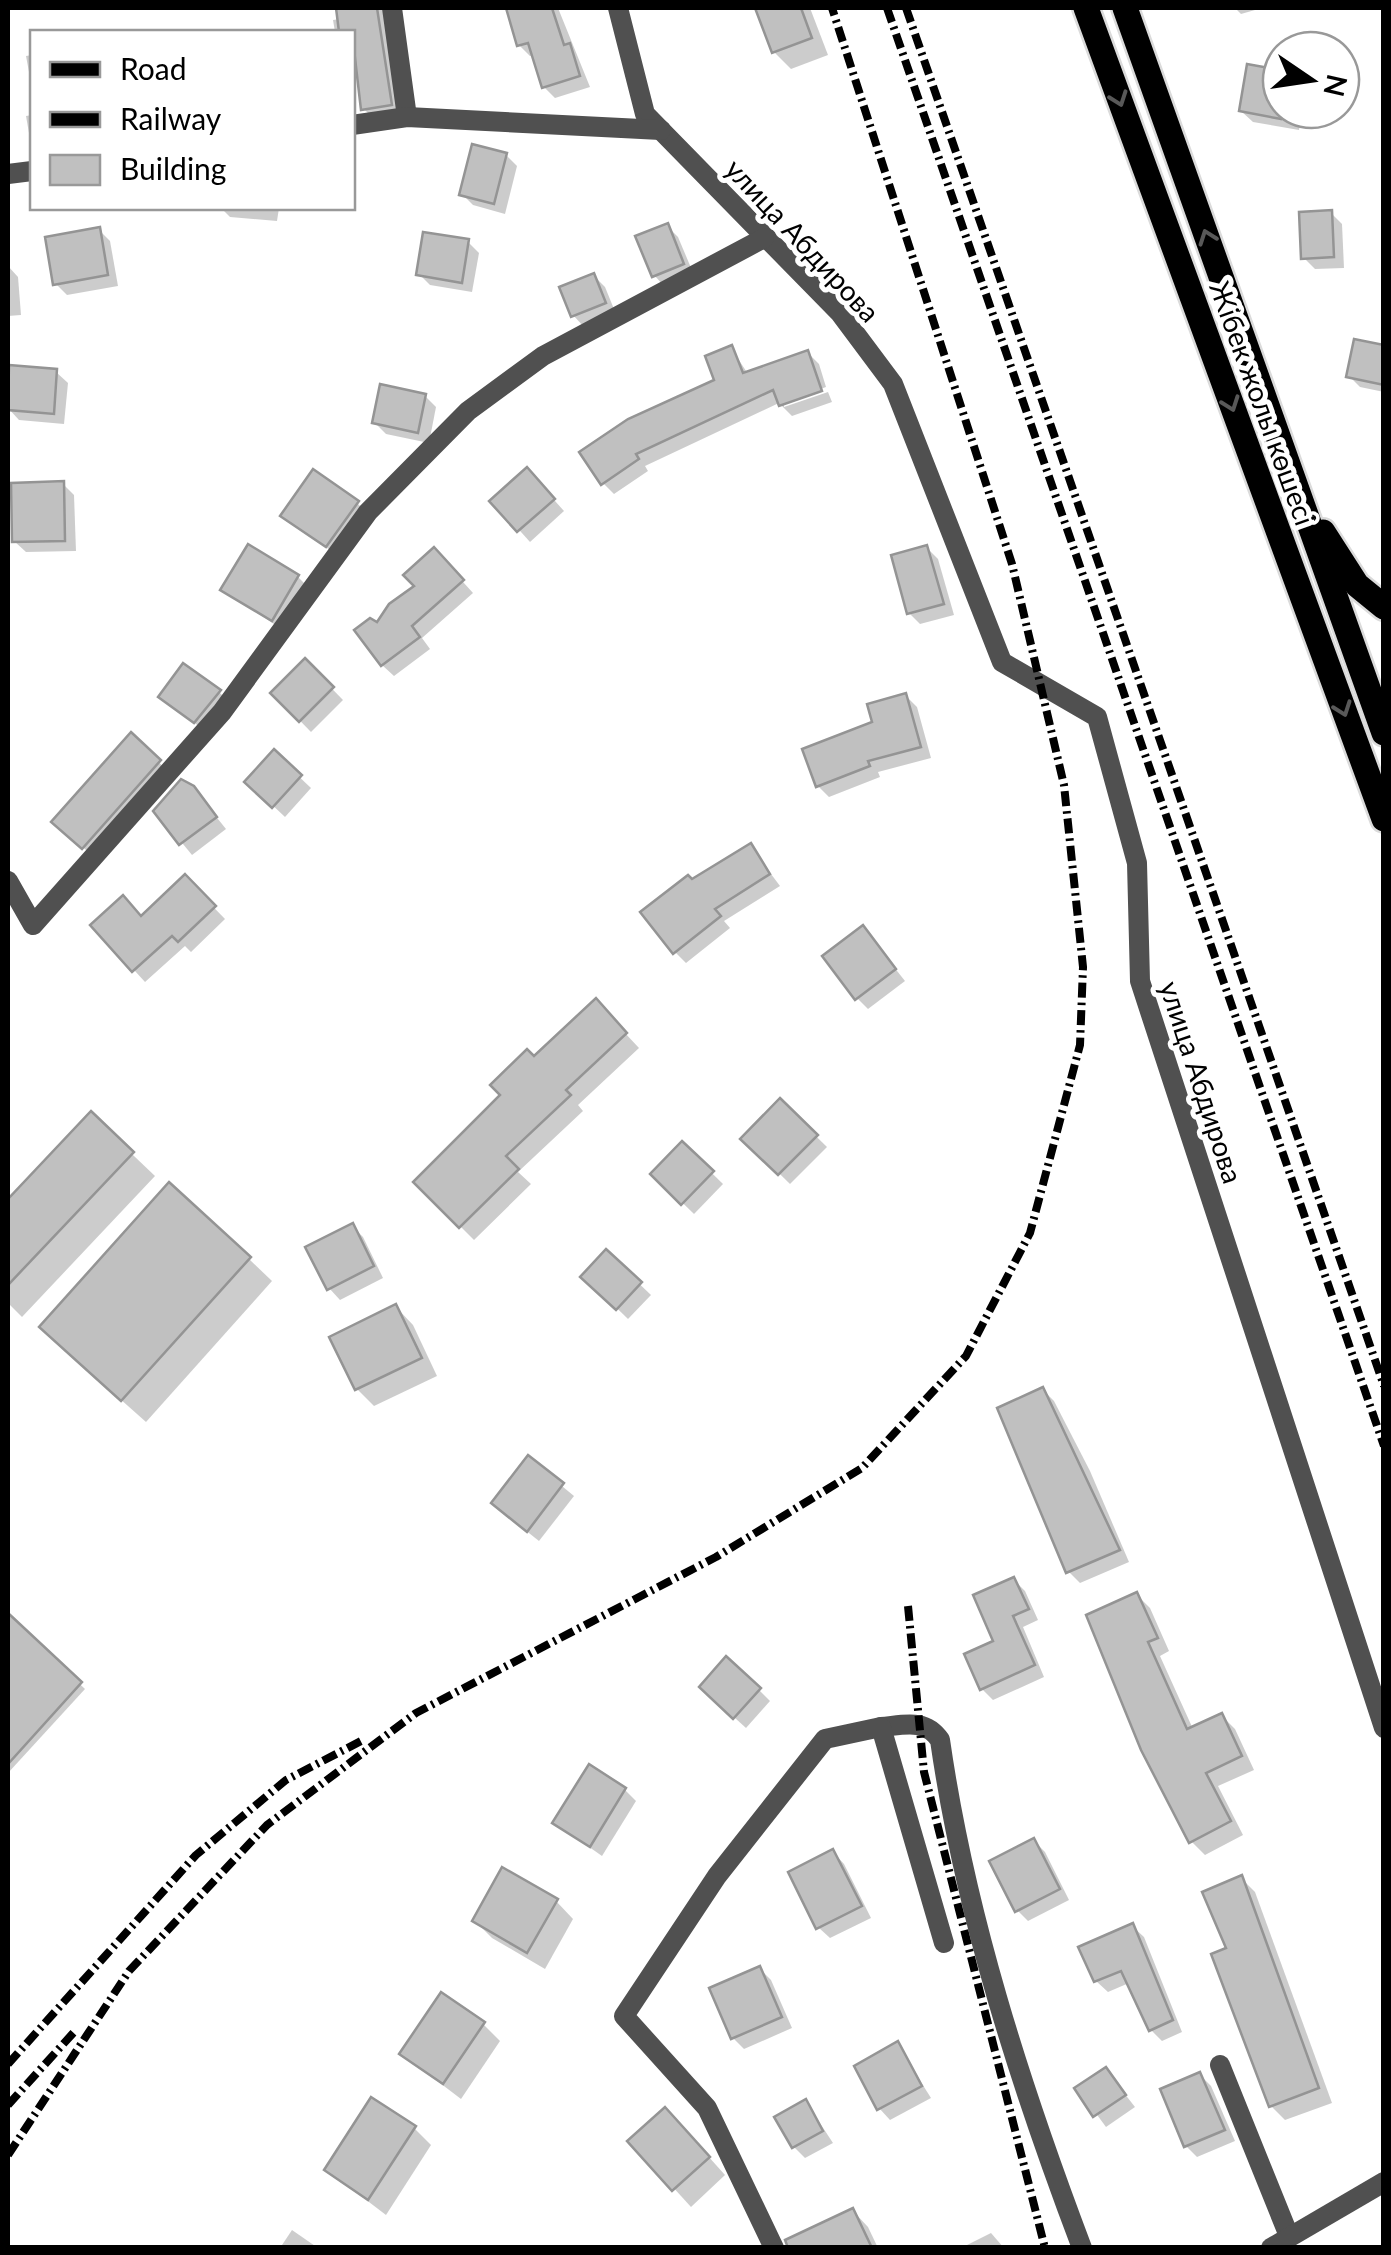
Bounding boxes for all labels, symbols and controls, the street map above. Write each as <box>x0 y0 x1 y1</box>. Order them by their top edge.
legend <box>30 30 355 210</box>
north arrow <box>1261 30 1361 130</box>
text: Road <box>120 50 187 86</box>
text: N <box>1317 72 1355 100</box>
one-way arrow <box>1107 89 1127 107</box>
text: Railway <box>120 100 222 136</box>
text: Building <box>120 150 226 186</box>
street label: улица Абдирова <box>719 151 887 329</box>
one-way arrow <box>1198 230 1219 247</box>
street label: Жібек жолы көшесі <box>1203 276 1323 530</box>
one-way arrow <box>1219 395 1240 412</box>
one-way arrow <box>1331 700 1352 717</box>
street label: улица Абдирова <box>1153 977 1251 1187</box>

